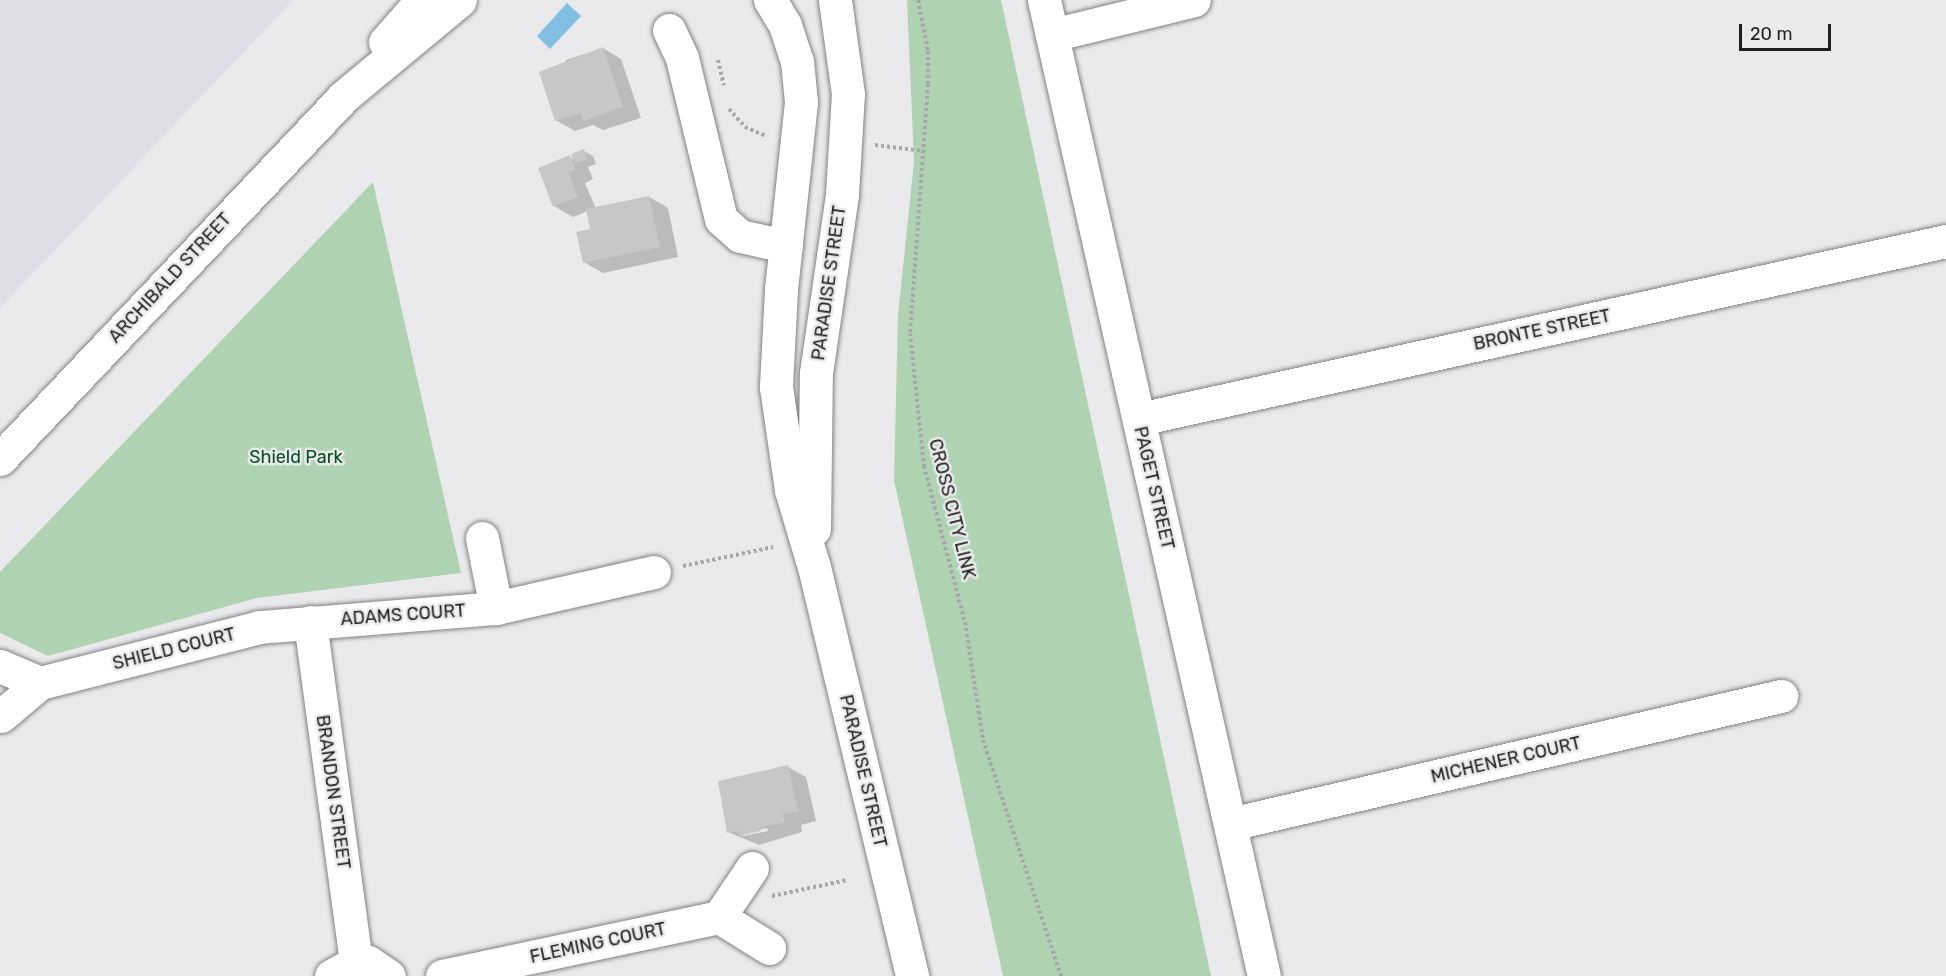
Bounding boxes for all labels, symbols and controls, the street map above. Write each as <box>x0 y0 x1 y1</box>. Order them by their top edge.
scale bar <box>1742 12 1834 50</box>
text: 20 m <box>1750 23 1792 45</box>
street label: PARADISE STREET <box>807 204 851 362</box>
street label: ARCHIBALD STREET <box>104 208 236 348</box>
street label: BRONTE STREET <box>1471 305 1613 355</box>
street label: PAGET STREET <box>1129 424 1179 552</box>
street label: CROSS CITY LINK <box>924 436 980 582</box>
park label: Shield Park <box>249 446 343 468</box>
street label: ADAMS COURT <box>340 600 466 630</box>
street label: SHIELD COURT <box>110 623 238 675</box>
street label: PARADISE STREET <box>835 693 891 849</box>
street label: BRANDON STREET <box>311 714 355 870</box>
street label: MICHENER COURT <box>1429 732 1583 788</box>
street label: FLEMING COURT <box>528 918 668 968</box>

